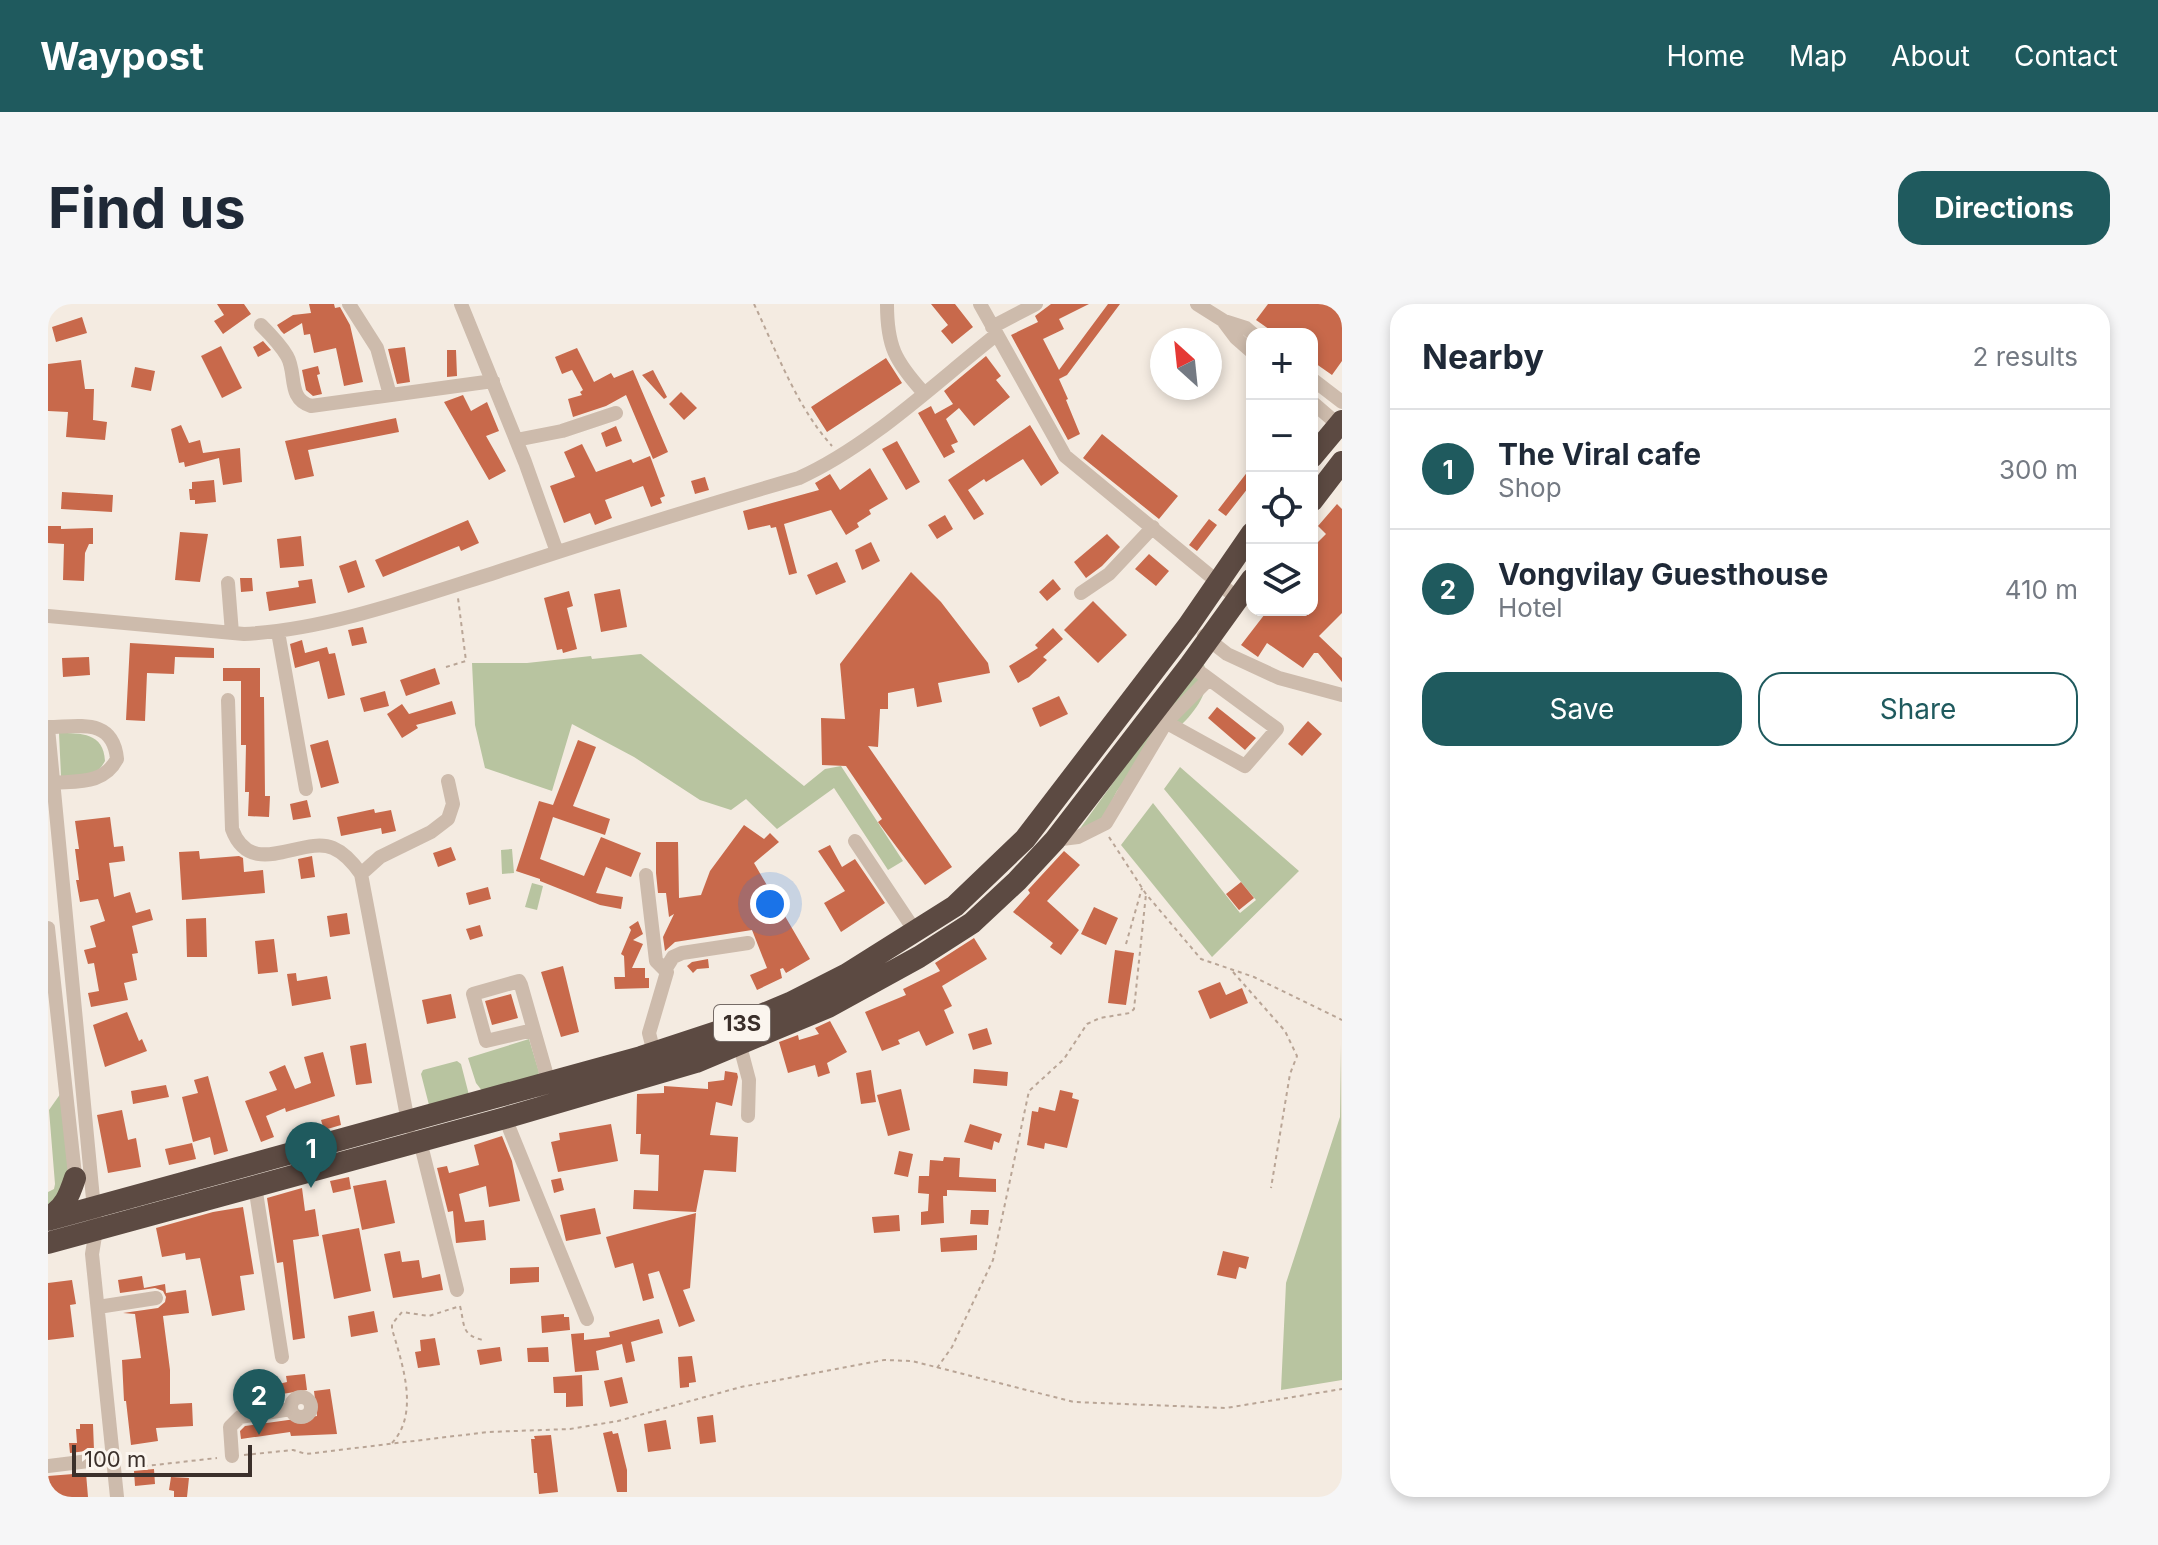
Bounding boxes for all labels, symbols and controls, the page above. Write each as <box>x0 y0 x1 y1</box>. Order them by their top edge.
text: Waypost <box>40 33 204 79</box>
text: Home <box>1666 39 1745 73</box>
text: Map <box>1789 39 1847 73</box>
text: About <box>1891 39 1970 73</box>
text: Contact <box>2014 39 2118 73</box>
button: Directions <box>1898 171 2110 245</box>
text: Find us <box>48 174 246 242</box>
north arrow <box>1150 328 1222 400</box>
map controls <box>1246 328 1318 616</box>
button: + <box>1246 328 1318 400</box>
text: Nearby <box>1422 336 1544 377</box>
text: 2 results <box>1973 341 2078 372</box>
button: − <box>1246 400 1318 472</box>
text: The Viral cafe <box>1498 436 1701 472</box>
text: 1 <box>1442 454 1454 485</box>
text: 300 m <box>1999 454 2078 485</box>
button: locate <box>1246 472 1318 544</box>
text: Shop <box>1498 472 1562 503</box>
button: layers <box>1246 544 1318 616</box>
text: Vongvilay Guesthouse <box>1498 556 1828 592</box>
text: 2 <box>1440 574 1456 605</box>
text: 410 m <box>2005 574 2078 605</box>
text: Hotel <box>1498 592 1563 623</box>
button: Save <box>1422 672 1742 746</box>
button: Share <box>1758 672 2078 746</box>
your location <box>750 884 790 924</box>
road number: 13S <box>714 1005 770 1041</box>
pin: 1 <box>285 1122 337 1188</box>
pin: 2 <box>233 1369 285 1435</box>
scale bar <box>72 1441 252 1477</box>
text: 100 m <box>84 1446 146 1472</box>

